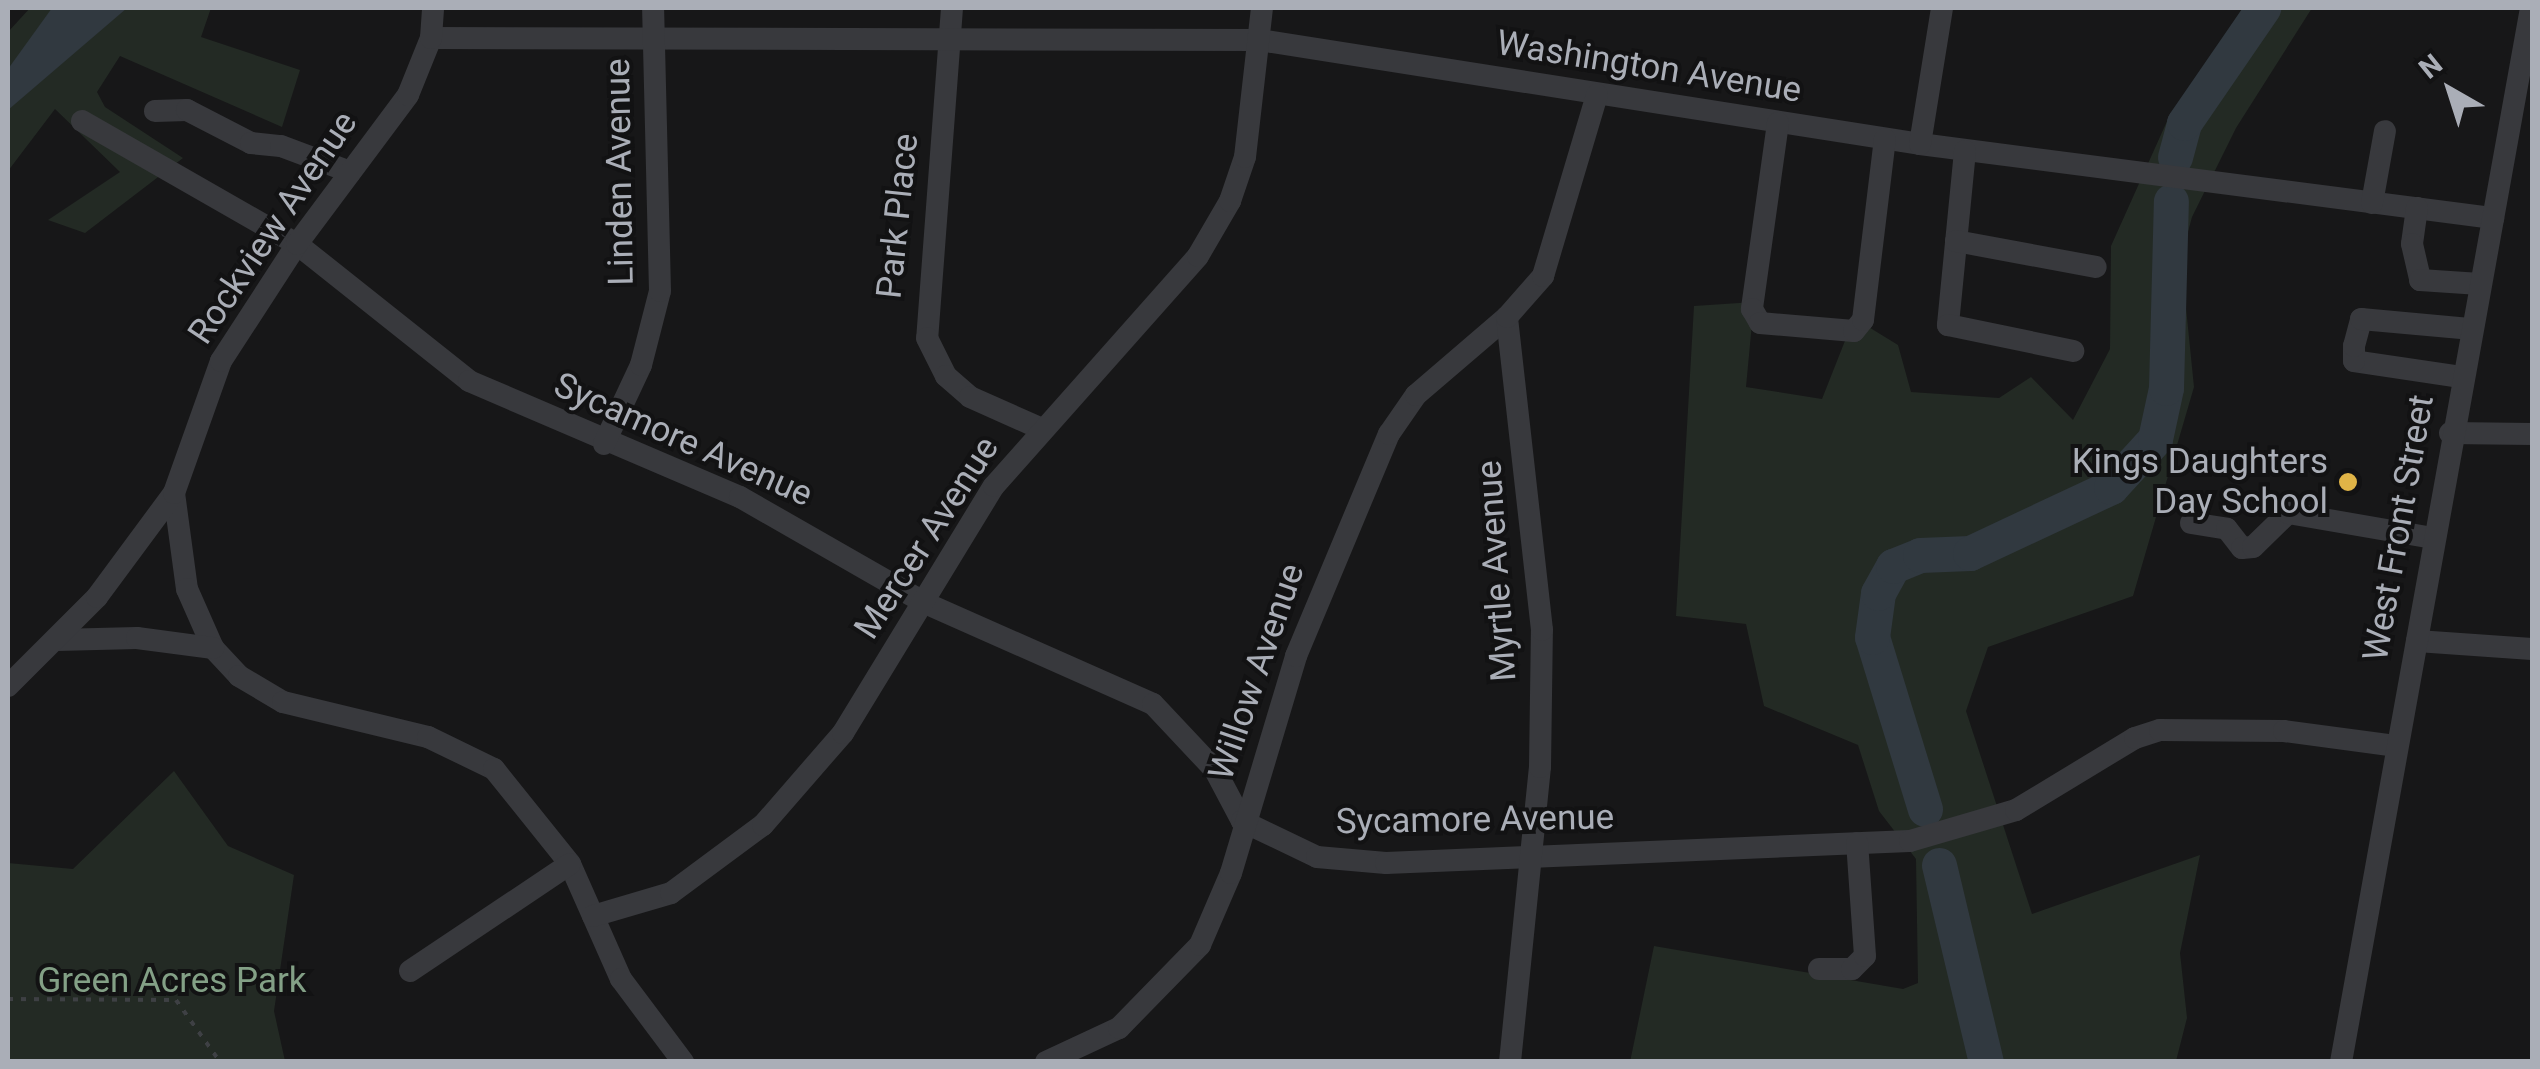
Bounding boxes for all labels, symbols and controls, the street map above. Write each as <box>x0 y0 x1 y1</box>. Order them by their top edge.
street label: Washington Avenue <box>1494 22 1804 112</box>
north arrow <box>2400 40 2500 140</box>
text: N <box>2413 47 2449 85</box>
street label: Linden Avenue <box>597 58 643 286</box>
street label: Rockview Avenue <box>180 104 366 352</box>
street label: Park Place <box>868 131 928 301</box>
street label: Sycamore Avenue <box>547 364 819 516</box>
street label: West Front Street <box>2355 392 2443 664</box>
street label: Mercer Avenue <box>846 429 1008 647</box>
place label: Kings Daughters Day School <box>2072 441 2328 523</box>
street label: Myrtle Avenue <box>1468 459 1526 683</box>
marker: Kings Daughters Day School <box>2337 471 2359 493</box>
street label: Willow Avenue <box>1200 558 1314 786</box>
street label: Sycamore Avenue <box>1335 797 1615 843</box>
park label: Green Acres Park <box>37 960 307 1002</box>

